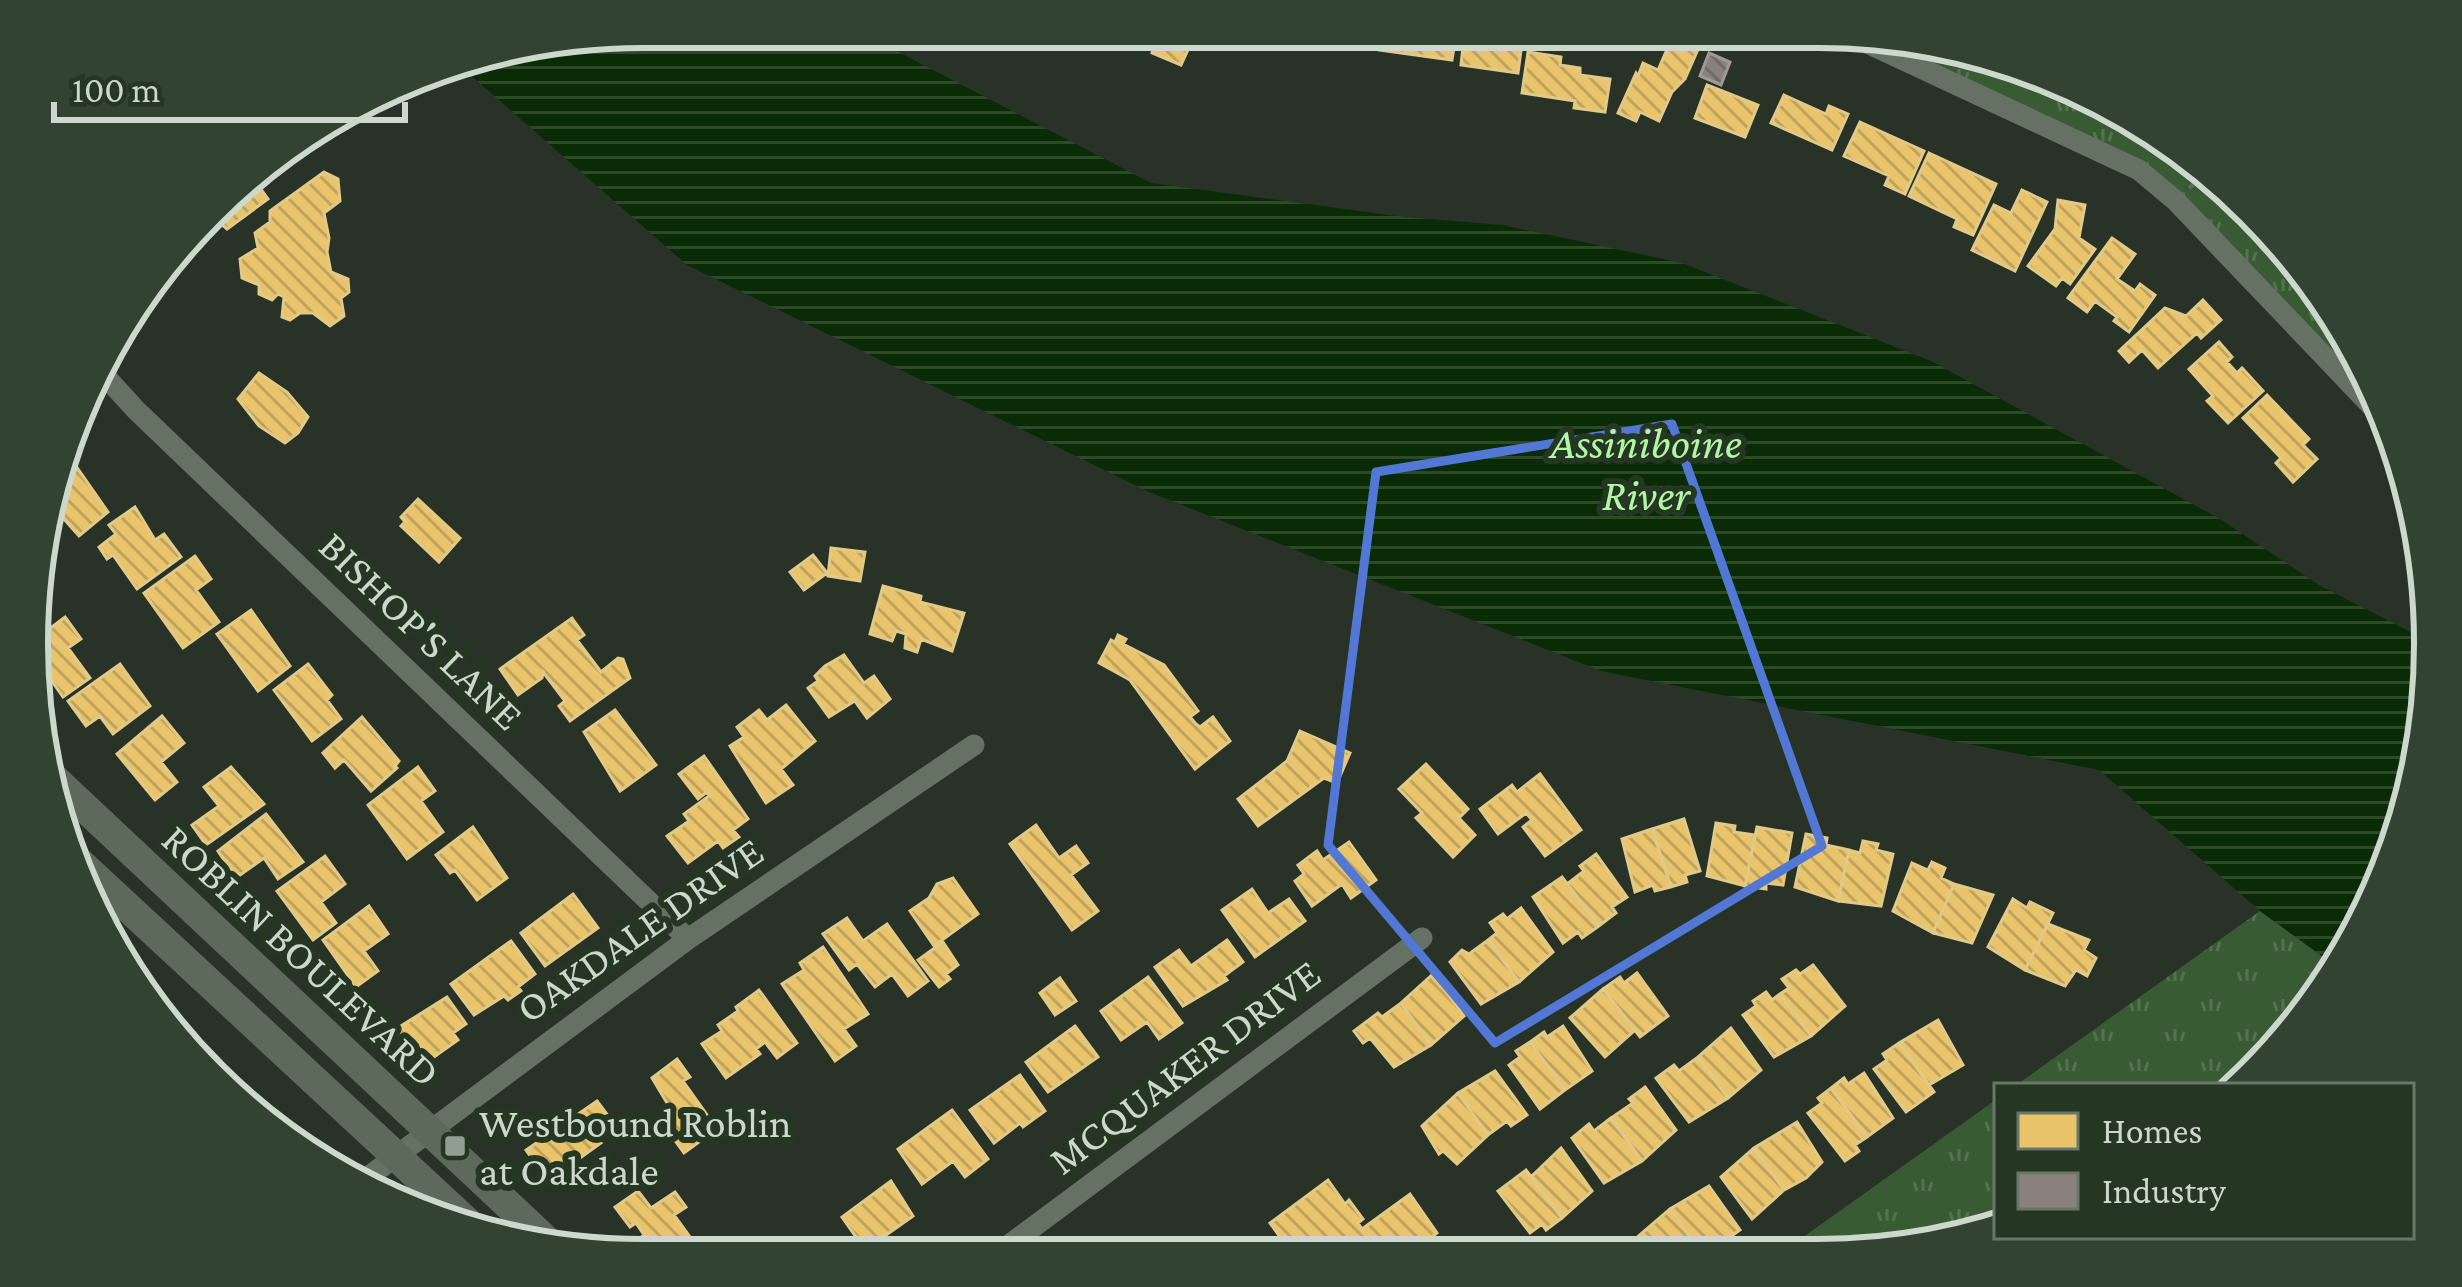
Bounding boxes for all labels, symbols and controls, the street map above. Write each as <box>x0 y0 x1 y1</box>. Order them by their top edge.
scale bar <box>54 48 405 122</box>
text: 100 m <box>72 70 160 110</box>
water label: Assiniboine River <box>1548 418 1742 520</box>
street label: BISHOP'S LANE <box>310 522 533 739</box>
street label: ROBLIN BOULEVARD <box>153 815 450 1096</box>
street label: OAKDALE DRIVE <box>507 827 772 1032</box>
street label: MCQUAKER DRIVE <box>1040 949 1329 1184</box>
legend <box>1994 1083 2414 1239</box>
place label: Westbound Roblin at Oakdale <box>479 1099 792 1194</box>
text: Homes <box>2102 1111 2202 1151</box>
marker: Westbound Roblin at Oakdale <box>442 1133 468 1159</box>
text: Industry <box>2102 1171 2226 1211</box>

